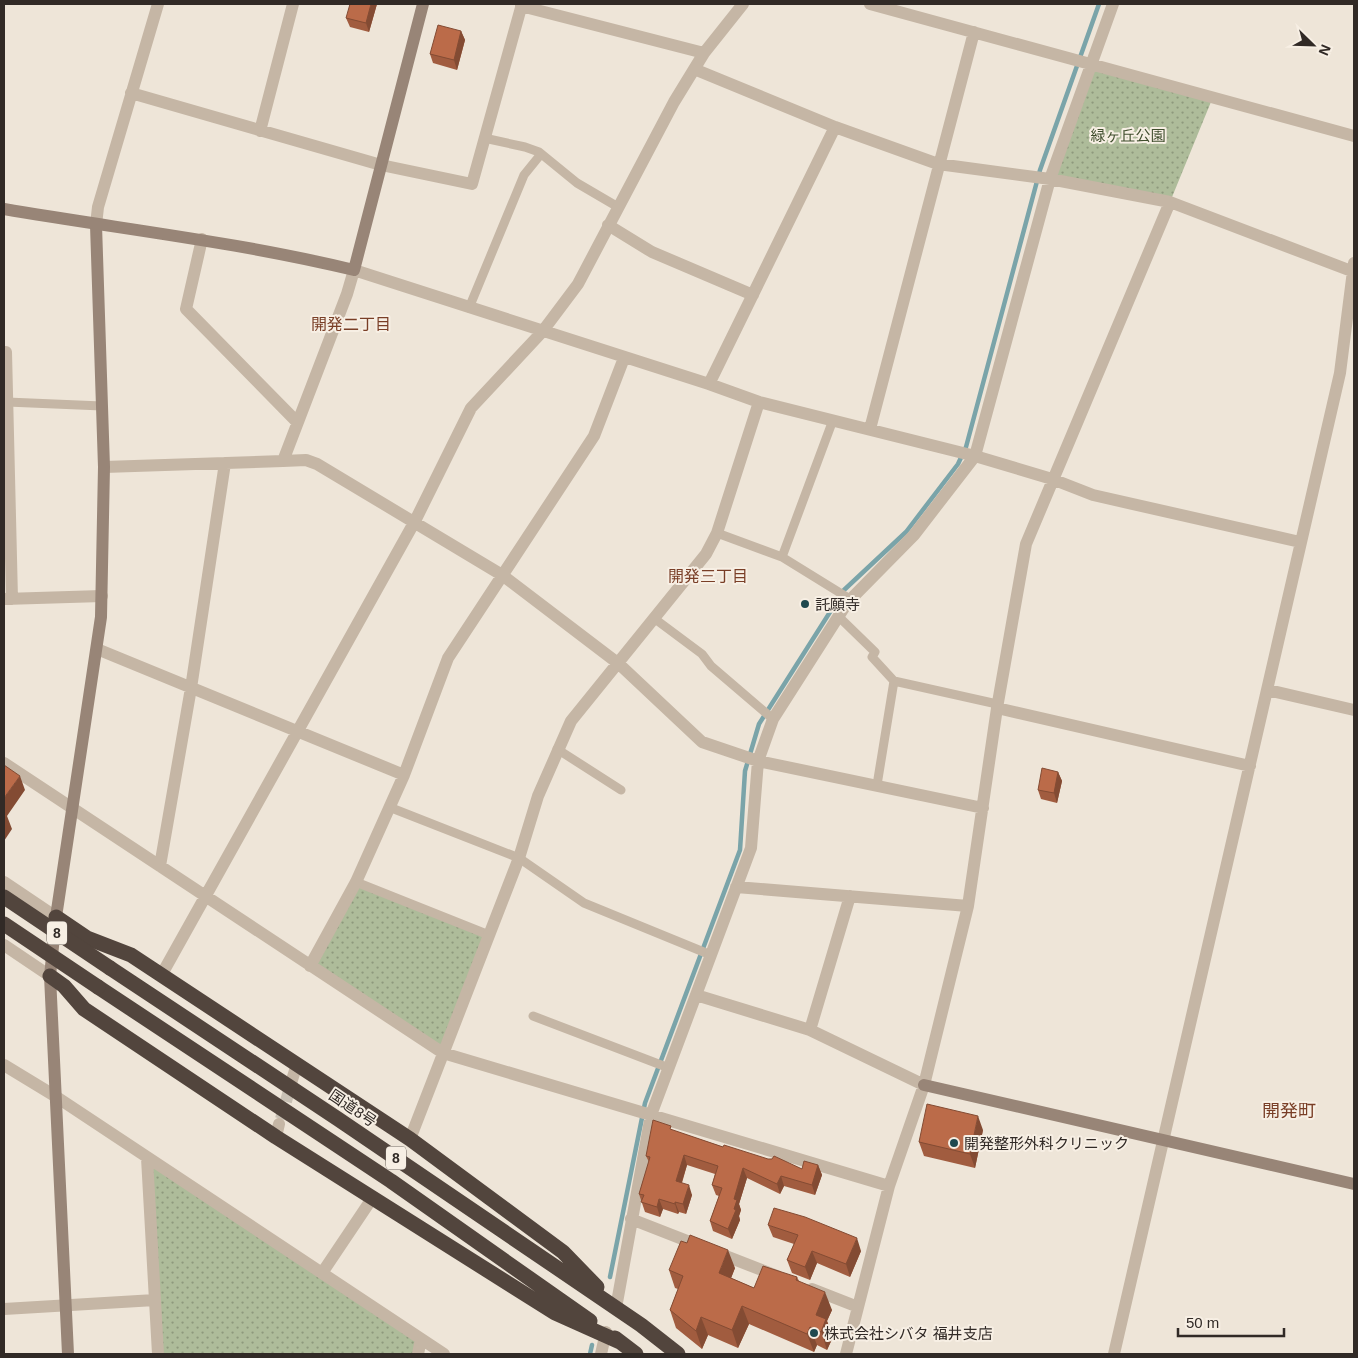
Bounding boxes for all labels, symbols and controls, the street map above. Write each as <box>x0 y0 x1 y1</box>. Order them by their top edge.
north arrow <box>1288 20 1338 70</box>
text: N <box>1316 42 1334 58</box>
park label: 緑ヶ丘公園 <box>1090 127 1166 144</box>
district label: 開発二丁目 <box>311 316 391 333</box>
district label: 開発三丁目 <box>668 568 748 585</box>
place label: 託願寺 <box>815 596 860 613</box>
marker: 託願寺 <box>799 598 811 610</box>
road number: 8 <box>47 921 67 944</box>
street label: 国道8号 <box>326 1086 380 1130</box>
district label: 開発町 <box>1262 1101 1316 1121</box>
place label: 開発整形外科クリニック <box>964 1135 1129 1152</box>
marker: 開発整形外科クリニック <box>948 1137 960 1149</box>
road number: 8 <box>386 1146 406 1170</box>
scale bar <box>1178 1306 1284 1338</box>
text: 50 m <box>1186 1314 1219 1331</box>
place label: 株式会社シバタ 福井支店 <box>824 1325 993 1342</box>
marker: 株式会社シバタ 福井支店 <box>808 1327 820 1339</box>

